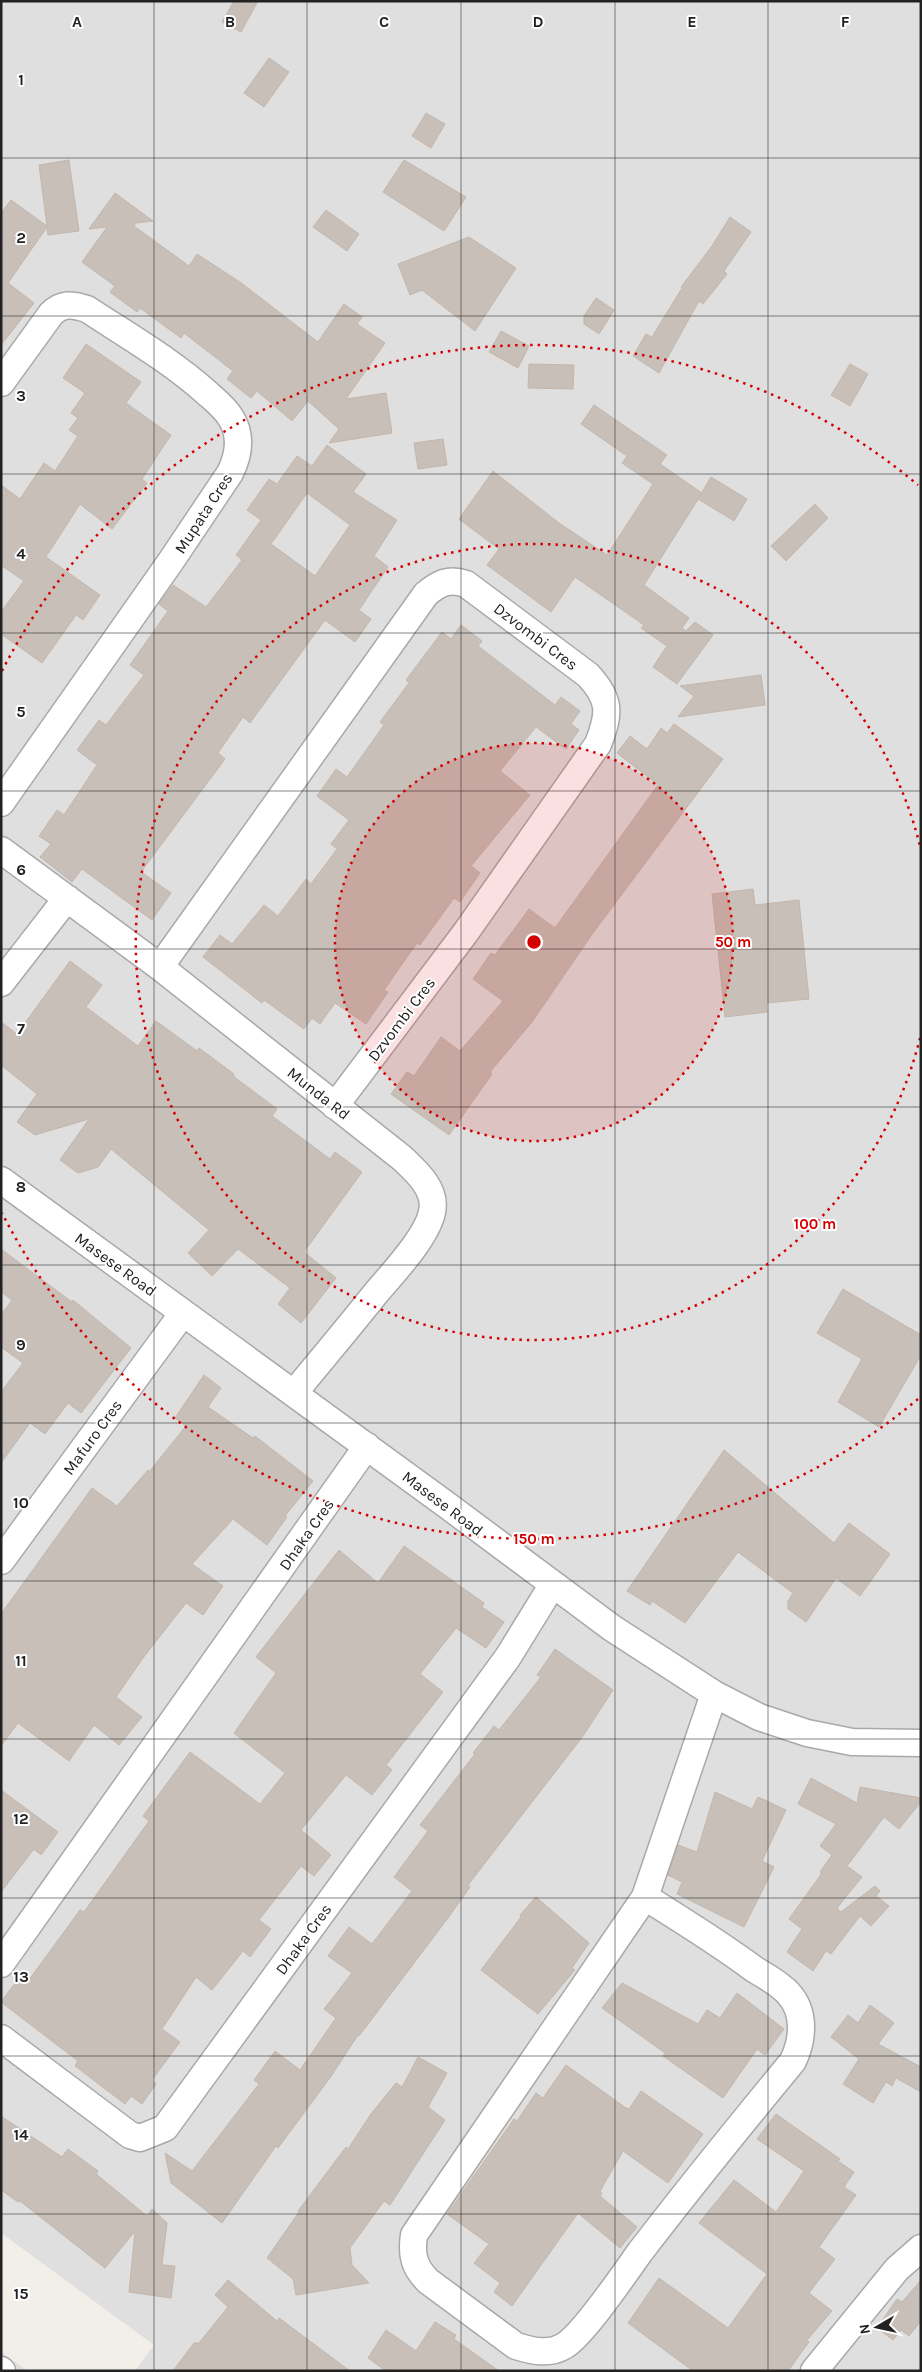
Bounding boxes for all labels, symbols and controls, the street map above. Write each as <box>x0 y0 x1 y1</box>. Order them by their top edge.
text: A <box>72 12 82 31</box>
text: B <box>225 12 235 31</box>
text: C <box>379 12 389 31</box>
text: D <box>533 12 544 31</box>
text: E <box>687 12 697 31</box>
text: F <box>841 12 850 31</box>
text: 1 <box>18 70 24 89</box>
text: 2 <box>16 228 26 247</box>
text: 3 <box>16 386 26 405</box>
street label: Mupata Cres <box>170 469 237 557</box>
text: 4 <box>16 544 26 563</box>
street label: Dzvombi Cres <box>490 599 581 674</box>
text: 5 <box>16 702 26 721</box>
text: 6 <box>16 860 26 879</box>
centre of rings <box>525 933 543 951</box>
text: 50 m <box>715 933 751 951</box>
street label: Dzvombi Cres <box>364 974 439 1065</box>
text: 7 <box>17 1019 25 1038</box>
street label: Munda Rd <box>284 1063 354 1124</box>
text: 8 <box>16 1177 26 1196</box>
text: 100 m <box>794 1215 836 1233</box>
street label: Masese Road <box>71 1228 160 1300</box>
text: 9 <box>16 1335 26 1354</box>
street label: Mafuro Cres <box>59 1396 126 1479</box>
street label: Masese Road <box>399 1467 487 1540</box>
text: 10 <box>13 1493 29 1512</box>
street label: Dhaka Cres <box>275 1495 338 1574</box>
text: 150 m <box>513 1530 555 1548</box>
text: 11 <box>15 1651 27 1670</box>
text: 12 <box>13 1809 29 1828</box>
street label: Dhaka Cres <box>271 1900 335 1978</box>
text: 13 <box>13 1967 29 1986</box>
text: 14 <box>13 2125 29 2144</box>
text: 15 <box>13 2284 29 2303</box>
north arrow <box>852 2302 902 2352</box>
text: N <box>855 2323 874 2335</box>

